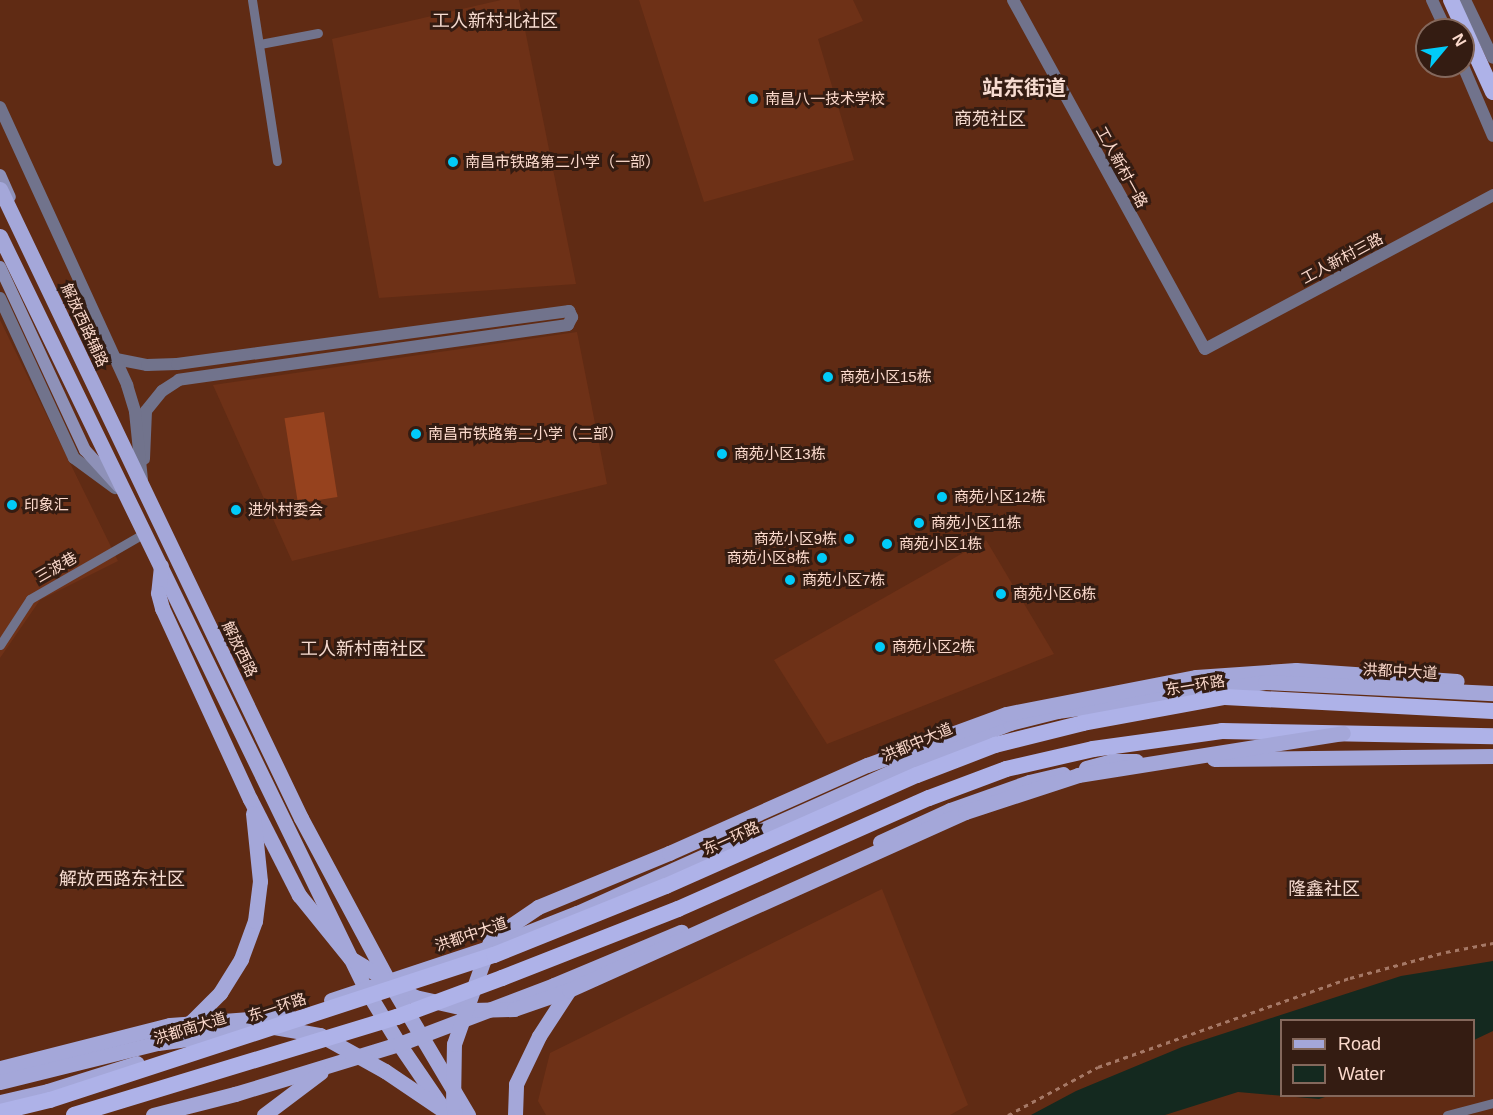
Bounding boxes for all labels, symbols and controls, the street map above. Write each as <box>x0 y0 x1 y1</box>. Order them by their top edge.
district label: 工人新村北社区 <box>432 10 558 32</box>
north arrow <box>1415 18 1475 78</box>
text: N <box>1449 31 1470 49</box>
district label: 站东街道 <box>982 75 1066 101</box>
place label: 南昌八一技术学校 <box>765 90 885 108</box>
marker: 南昌八一技术学校 <box>746 92 760 106</box>
district label: 商苑社区 <box>954 108 1026 130</box>
street label: 工人新村一路 <box>1092 123 1152 211</box>
place label: 南昌市铁路第二小学（一部） <box>465 153 660 171</box>
marker: 南昌市铁路第二小学（一部） <box>446 155 460 169</box>
street label: 工人新村三路 <box>1298 229 1386 287</box>
street label: 解放西路辅路 <box>58 280 112 370</box>
place label: 商苑小区15栋 <box>840 368 932 386</box>
marker: 商苑小区15栋 <box>821 370 835 384</box>
place label: 南昌市铁路第二小学（二部） <box>428 425 623 443</box>
marker: 南昌市铁路第二小学（二部） <box>409 427 423 441</box>
place label: 商苑小区13栋 <box>734 445 826 463</box>
marker: 商苑小区13栋 <box>715 447 729 461</box>
place label: 商苑小区12栋 <box>954 488 1046 506</box>
marker: 商苑小区12栋 <box>935 490 949 504</box>
place label: 印象汇 <box>24 496 69 514</box>
marker: 印象汇 <box>5 498 19 512</box>
place label: 进外村委会 <box>248 501 323 519</box>
marker: 进外村委会 <box>229 503 243 517</box>
place label: 商苑小区11栋 <box>931 514 1022 532</box>
marker: 商苑小区11栋 <box>912 516 926 530</box>
place label: 商苑小区9栋 <box>754 530 837 548</box>
marker: 商苑小区9栋 <box>842 532 856 546</box>
place label: 商苑小区1栋 <box>899 535 982 553</box>
marker: 商苑小区1栋 <box>880 537 894 551</box>
street label: 三波巷 <box>32 548 80 586</box>
place label: 商苑小区8栋 <box>727 549 810 567</box>
marker: 商苑小区8栋 <box>815 551 829 565</box>
place label: 商苑小区7栋 <box>802 571 885 589</box>
marker: 商苑小区7栋 <box>783 573 797 587</box>
place label: 商苑小区6栋 <box>1013 585 1096 603</box>
marker: 商苑小区6栋 <box>994 587 1008 601</box>
street label: 解放西路 <box>219 618 261 680</box>
district label: 工人新村南社区 <box>300 638 426 660</box>
place label: 商苑小区2栋 <box>892 638 975 656</box>
marker: 商苑小区2栋 <box>873 640 887 654</box>
street label: 洪都中大道 <box>1362 660 1438 682</box>
street label: 东一环路 <box>1164 671 1226 699</box>
street label: 洪都中大道 <box>879 719 955 765</box>
street label: 东一环路 <box>700 818 762 858</box>
district label: 解放西路东社区 <box>59 868 185 890</box>
district label: 隆鑫社区 <box>1288 878 1360 900</box>
street label: 洪都中大道 <box>433 913 509 955</box>
street label: 东一环路 <box>246 989 308 1025</box>
street label: 洪都南大道 <box>152 1008 228 1048</box>
legend <box>1280 1019 1475 1097</box>
text: Road <box>1338 1034 1381 1054</box>
text: Water <box>1338 1064 1385 1084</box>

